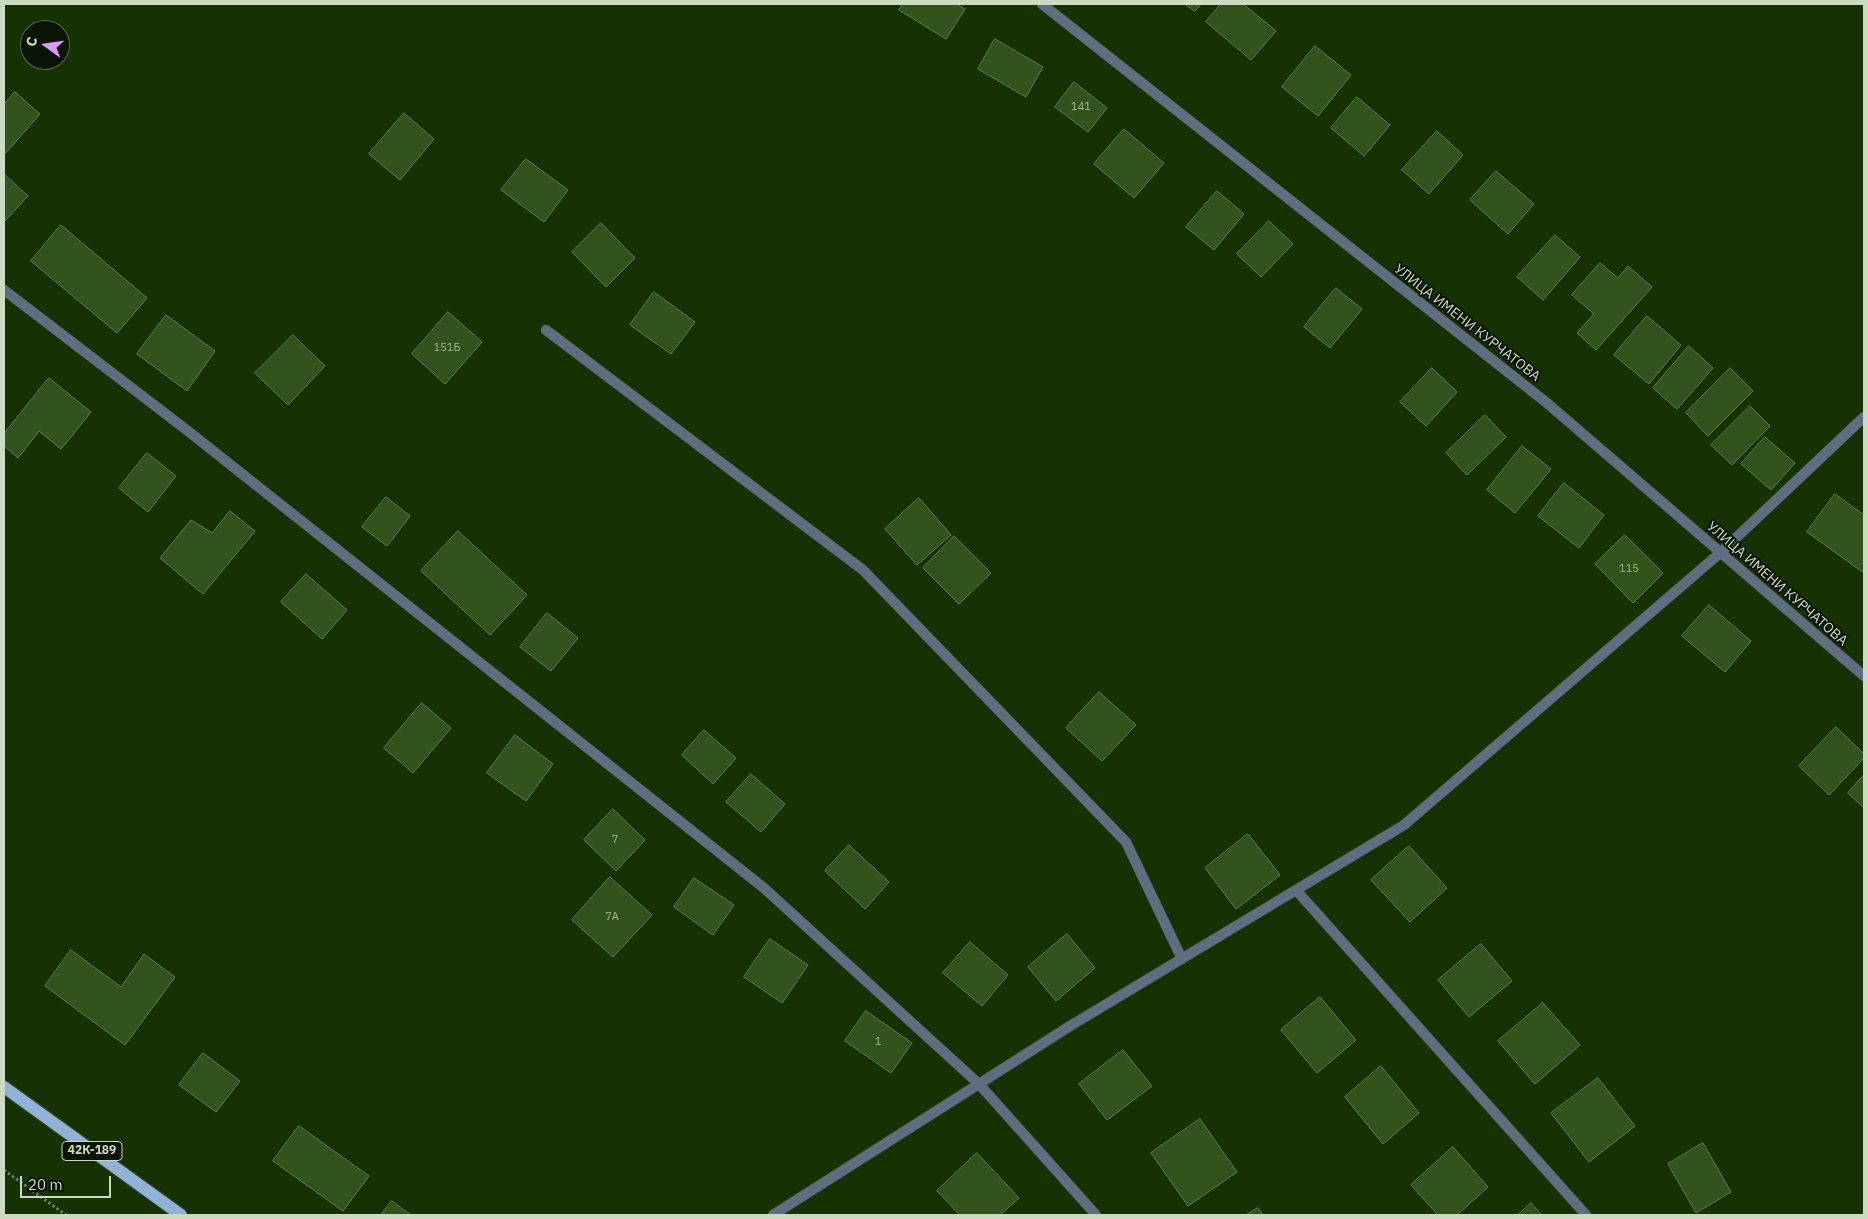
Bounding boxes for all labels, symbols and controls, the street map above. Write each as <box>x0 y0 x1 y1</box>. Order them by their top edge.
north arrow <box>20 20 70 70</box>
text: С <box>22 35 41 48</box>
house number: 141 <box>1071 100 1091 114</box>
street label: УЛИЦА ИМЕНИ КУРЧАТОВА <box>1391 261 1543 385</box>
house number: 151Б <box>434 341 460 355</box>
street label: УЛИЦА ИМЕНИ КУРЧАТОВА <box>1703 518 1851 650</box>
house number: 115 <box>1619 562 1639 576</box>
house number: 7 <box>612 833 618 847</box>
house number: 7А <box>605 910 619 924</box>
house number: 1 <box>875 1035 881 1049</box>
road number: 42К-189 <box>62 1142 122 1160</box>
scale bar <box>22 1166 114 1198</box>
text: 20 m <box>28 1175 63 1194</box>

